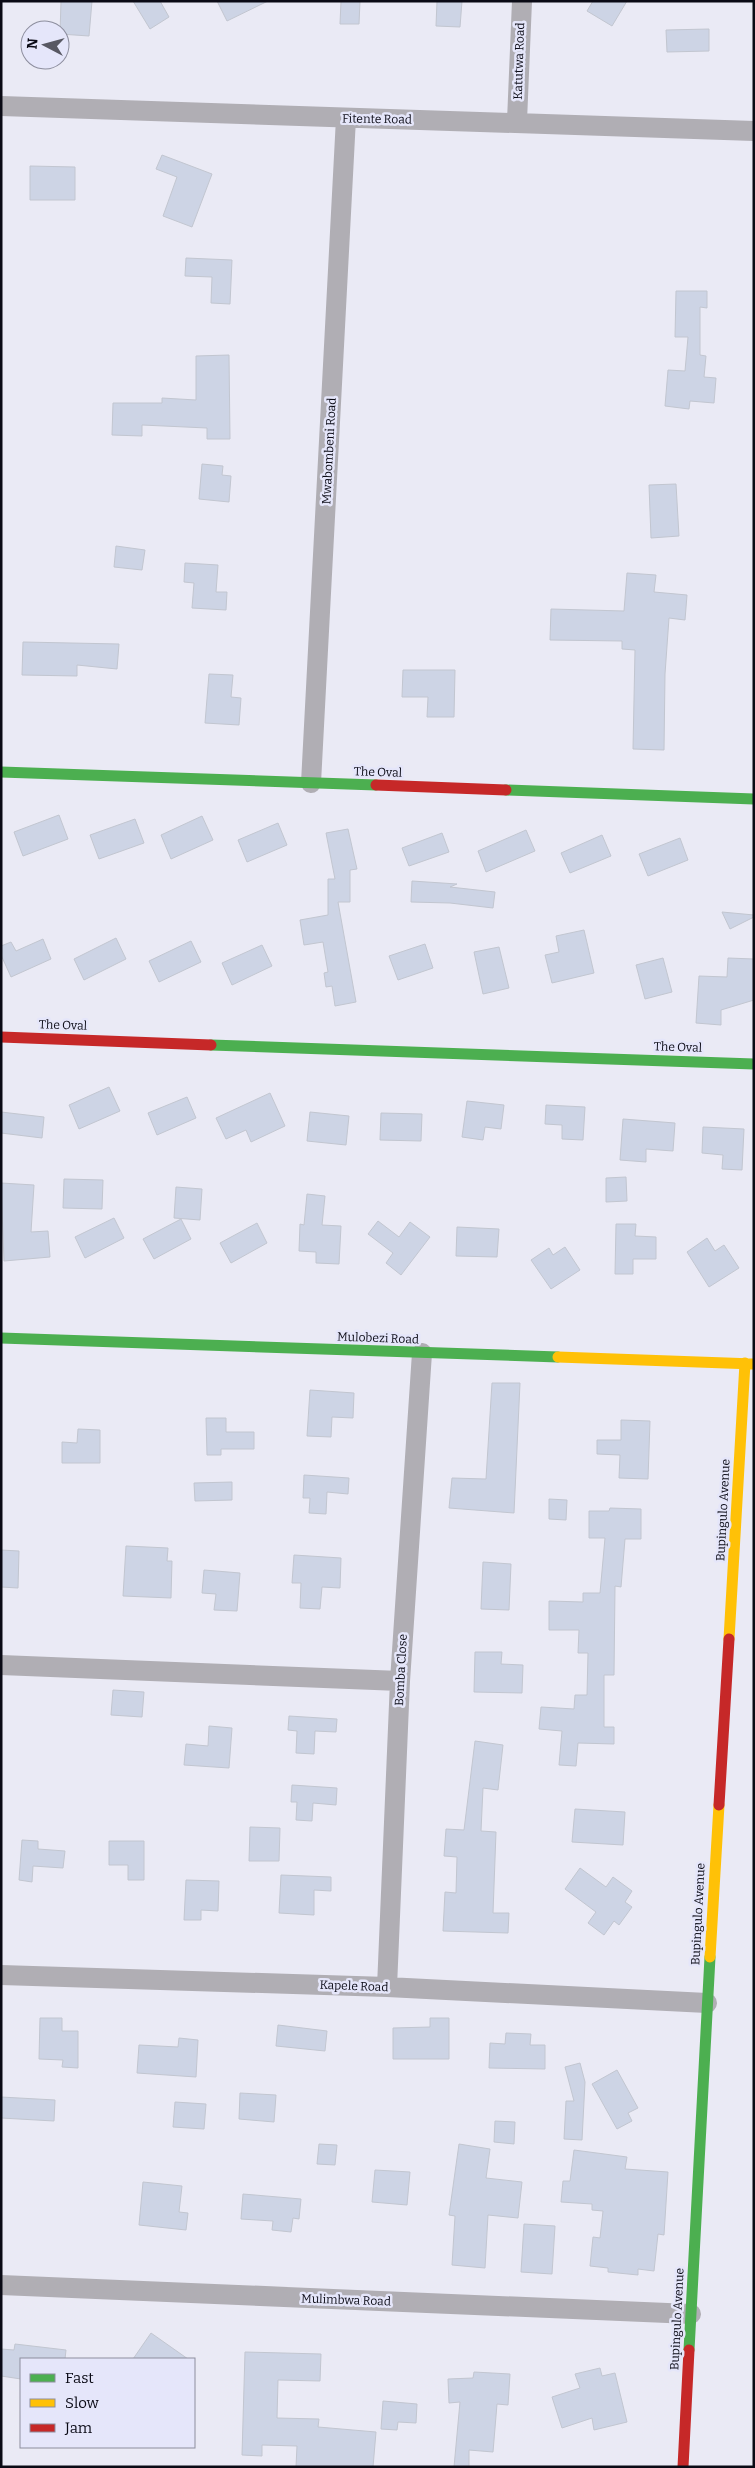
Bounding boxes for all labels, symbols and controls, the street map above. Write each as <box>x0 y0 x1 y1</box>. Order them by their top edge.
north arrow <box>20 20 70 70</box>
street label: Katutwa Road <box>511 22 527 100</box>
text: N <box>24 37 42 50</box>
street label: Fitente Road <box>342 111 412 127</box>
street label: Mwabombeni Road <box>319 397 339 505</box>
street label: The Oval <box>354 764 403 780</box>
street label: The Oval <box>39 1017 88 1033</box>
street label: The Oval <box>654 1039 703 1055</box>
street label: Mulobezi Road <box>337 1330 419 1346</box>
street label: Bupingulo Avenue <box>713 1459 733 1561</box>
street label: Bomba Close <box>392 1634 410 1706</box>
street label: Bupingulo Avenue <box>688 1863 708 1965</box>
street label: Kapele Road <box>319 1978 389 1994</box>
street label: Bupingulo Avenue <box>667 2268 687 2370</box>
street label: Mulimbwa Road <box>301 2291 391 2309</box>
legend <box>20 2358 195 2448</box>
text: Fast <box>65 2369 94 2387</box>
text: Slow <box>65 2394 100 2412</box>
text: Jam <box>64 2419 93 2437</box>

